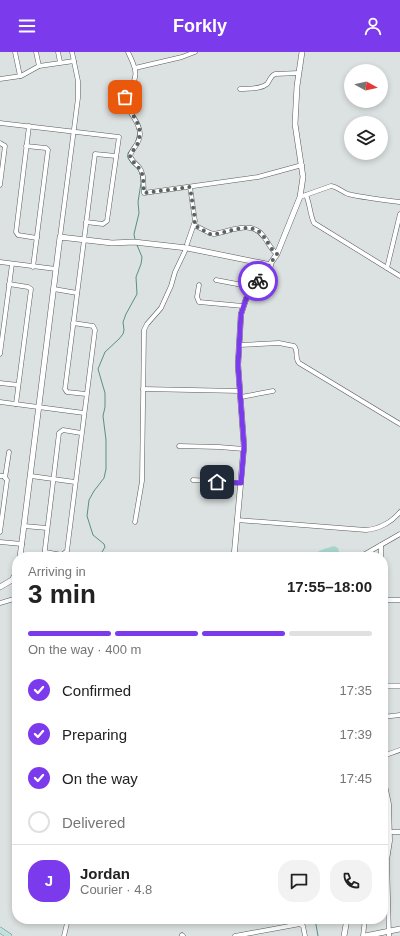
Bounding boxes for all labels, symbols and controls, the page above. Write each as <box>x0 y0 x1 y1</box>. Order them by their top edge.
icon: menu <box>16 15 38 37</box>
icon: person <box>362 15 384 37</box>
text: Forkly <box>173 16 227 36</box>
north arrow <box>344 64 388 108</box>
map controls <box>344 64 388 160</box>
pin <box>108 80 142 114</box>
icon: bag <box>114 86 136 108</box>
button: layers <box>344 116 388 160</box>
courier <box>238 261 278 301</box>
icon: bike <box>247 270 269 292</box>
pin <box>200 465 234 499</box>
icon: home <box>206 471 228 493</box>
text: Arriving in <box>28 564 86 579</box>
text: 17:55–18:00 <box>287 578 372 595</box>
text: 3 min <box>28 579 96 609</box>
text: On the way · 400 m <box>28 642 141 657</box>
icon: check <box>28 679 50 701</box>
text: Confirmed <box>62 682 131 699</box>
text: 17:35 <box>339 683 372 698</box>
icon: check <box>28 723 50 745</box>
text: Preparing <box>62 726 127 743</box>
text: 17:39 <box>339 727 372 742</box>
icon: check <box>28 767 50 789</box>
text: On the way <box>62 770 138 787</box>
text: 17:45 <box>339 771 372 786</box>
text: Delivered <box>62 814 125 831</box>
button: chat <box>278 860 320 902</box>
button: phone <box>330 860 372 902</box>
text: Jordan <box>80 865 130 882</box>
text: J <box>45 872 53 889</box>
text: Courier · 4.8 <box>80 882 152 897</box>

